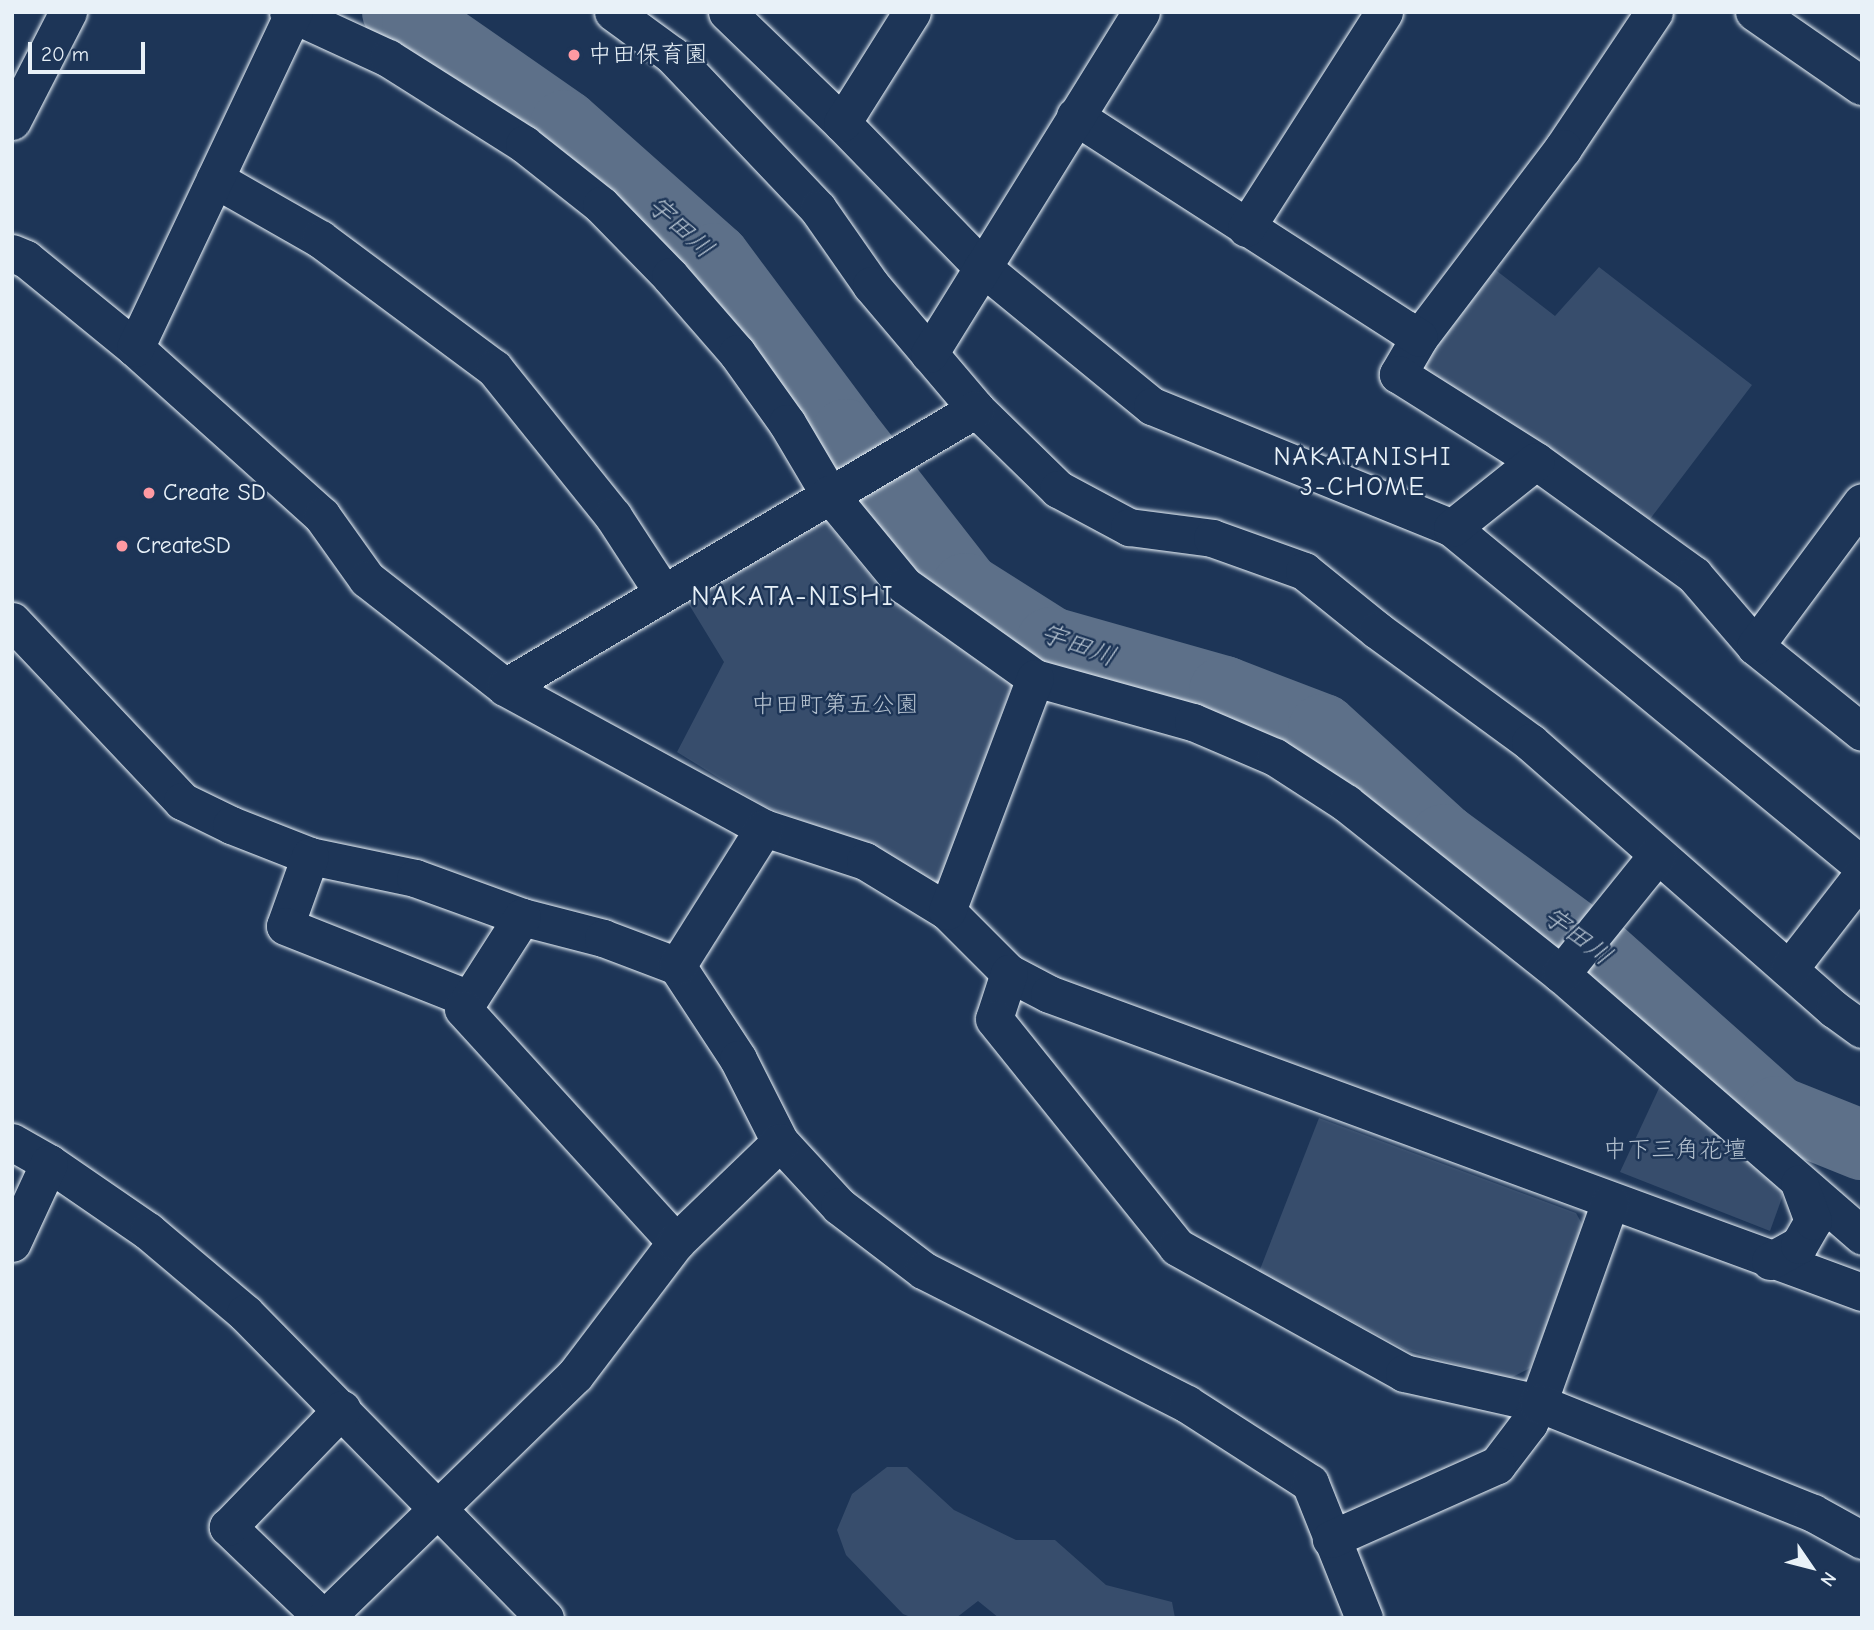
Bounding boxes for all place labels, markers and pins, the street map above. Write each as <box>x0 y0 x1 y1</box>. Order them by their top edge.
place label: 中田保育園 <box>588 41 708 69</box>
marker: 中田保育園 <box>566 47 582 63</box>
place label: Create SD <box>163 479 266 507</box>
marker: Create SD <box>141 485 157 501</box>
place label: CreateSD <box>136 532 231 560</box>
marker: CreateSD <box>114 538 130 554</box>

